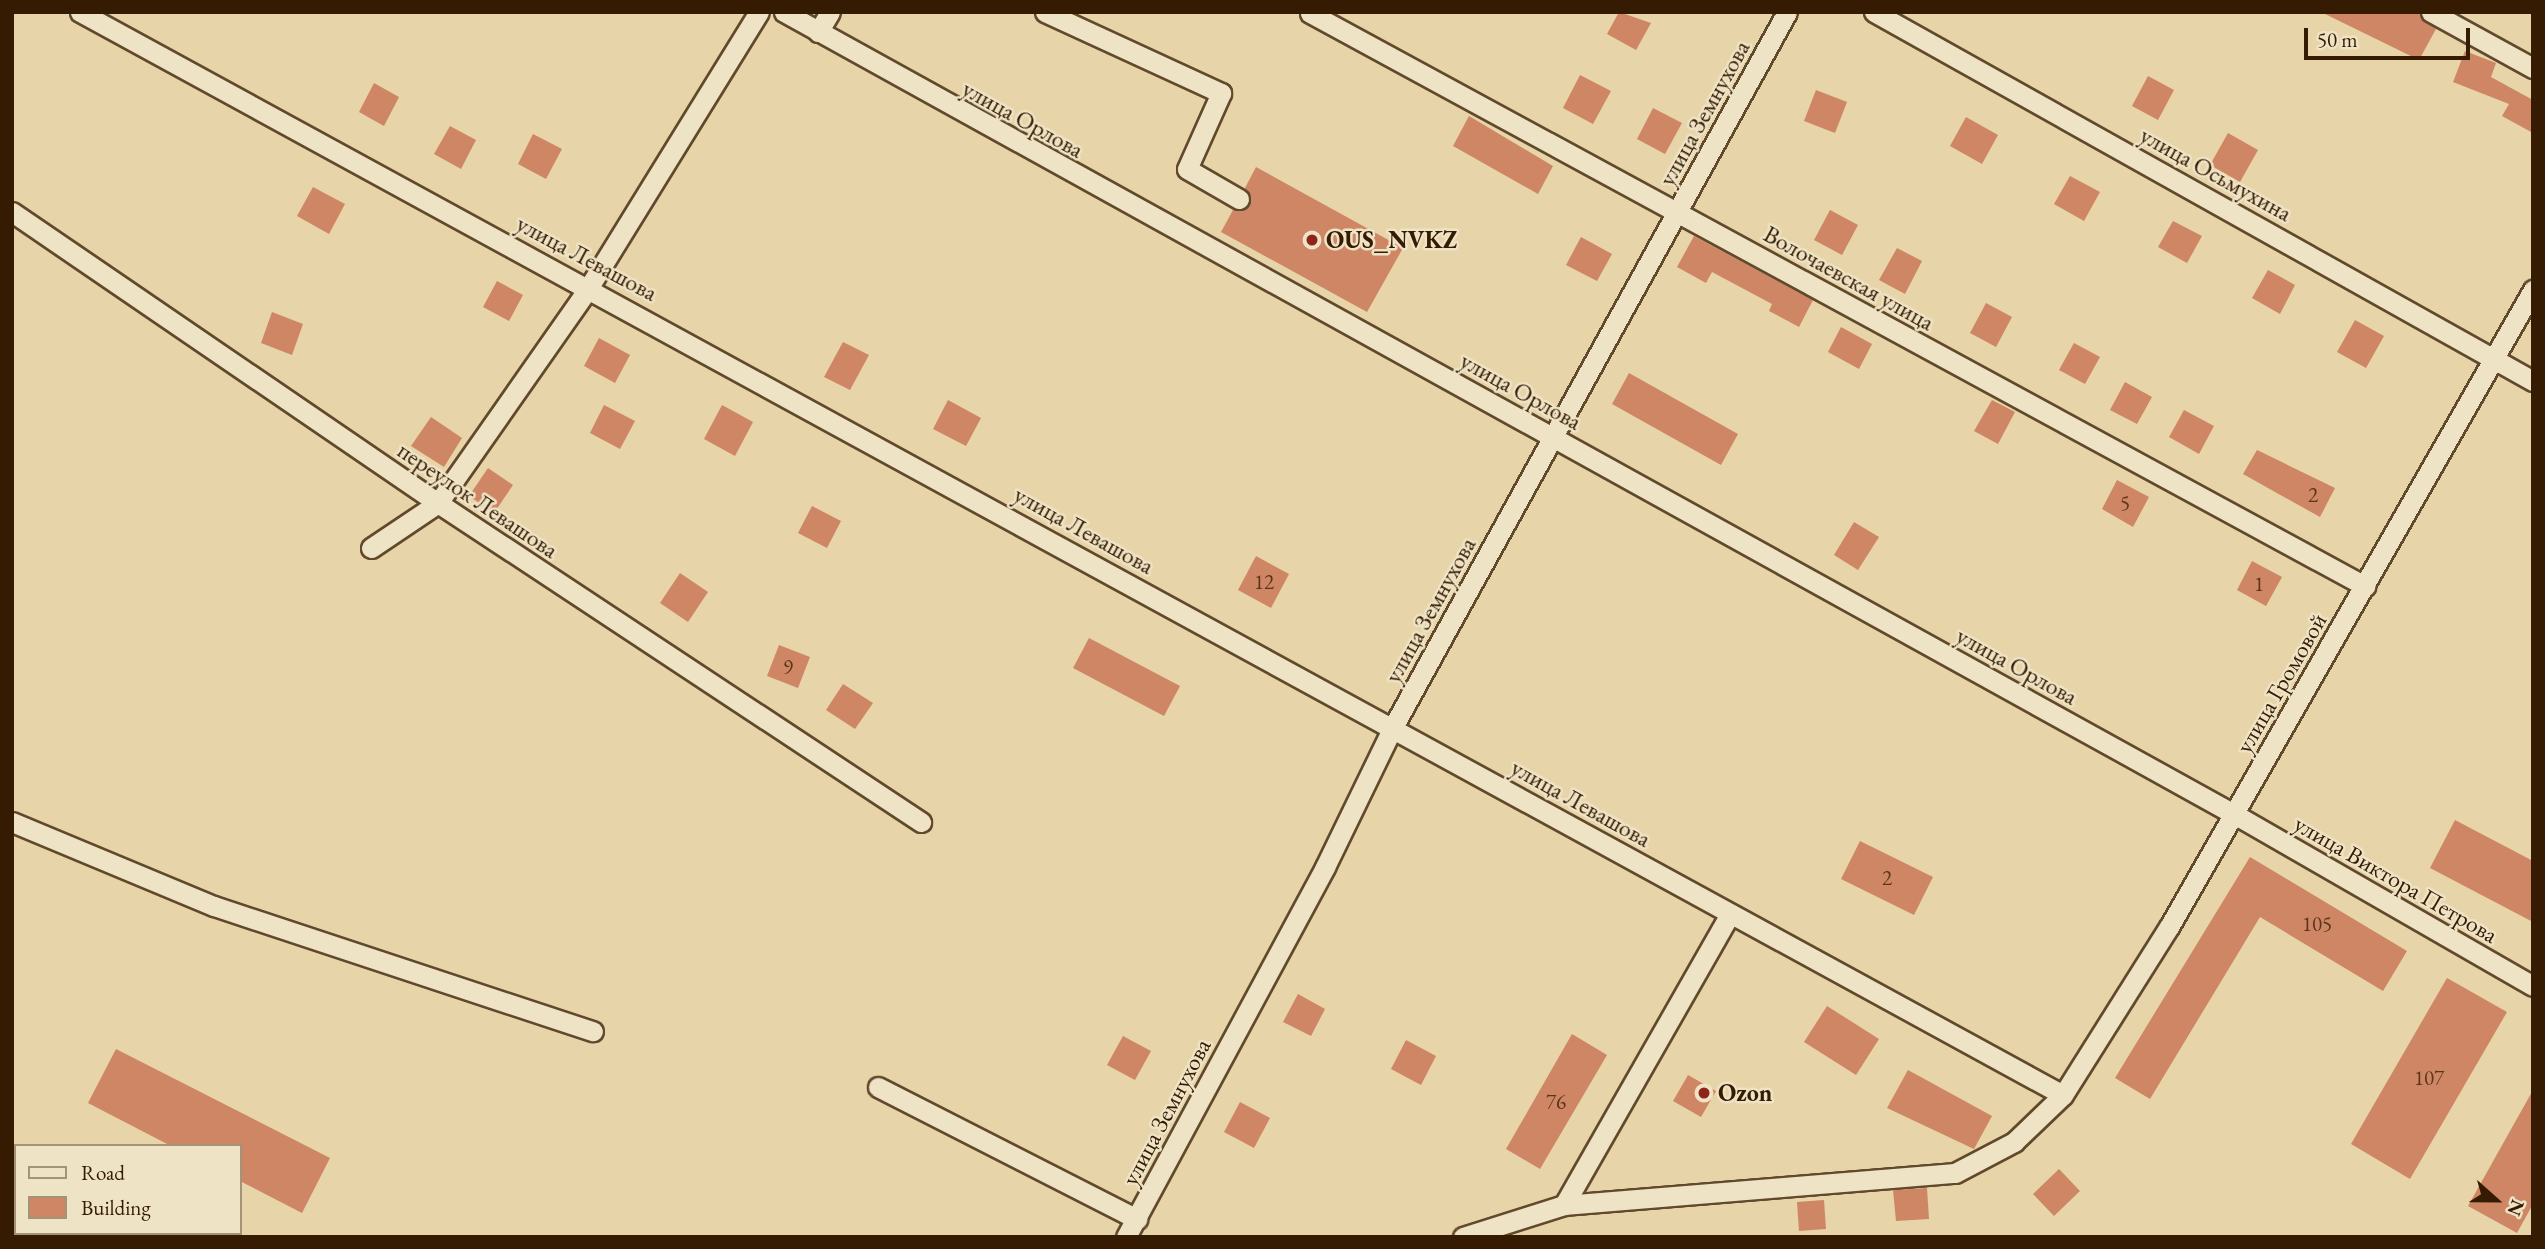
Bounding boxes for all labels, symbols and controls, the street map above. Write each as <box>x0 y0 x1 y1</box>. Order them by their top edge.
scale bar <box>2307 14 2473 58</box>
text: 50 m <box>2317 26 2358 53</box>
street label: улица Земнухова <box>1652 35 1756 191</box>
street label: улица Орлова <box>957 74 1089 164</box>
street label: улица Осьмухина <box>2135 120 2297 228</box>
street label: улица Левашова <box>512 209 662 307</box>
street label: Волочаевская улица <box>1759 219 1939 337</box>
place label: OUS_NVKZ <box>1326 226 1457 254</box>
marker: OUS_NVKZ <box>1304 232 1320 248</box>
street label: улица Орлова <box>1455 346 1587 436</box>
street label: переулок Левашова <box>392 436 564 564</box>
street label: улица Левашова <box>1009 480 1159 580</box>
house number: 2 <box>2308 482 2318 508</box>
house number: 5 <box>2120 490 2130 516</box>
street label: улица Земнухова <box>1378 532 1482 688</box>
house number: 12 <box>1254 569 1274 595</box>
house number: 1 <box>2254 571 2264 597</box>
street label: улица Громовой <box>2229 608 2333 758</box>
street label: улица Орлова <box>1951 621 2083 711</box>
house number: 9 <box>783 654 793 680</box>
street label: улица Левашова <box>1506 753 1656 853</box>
street label: улица Виктора Петрова <box>2289 809 2503 949</box>
house number: 2 <box>1882 865 1892 891</box>
house number: 105 <box>2302 911 2332 937</box>
street label: улица Земнухова <box>1115 1034 1217 1190</box>
house number: 107 <box>2414 1065 2444 1091</box>
place label: Ozon <box>1718 1079 1772 1107</box>
marker: Ozon <box>1696 1085 1712 1101</box>
house number: 76 <box>1546 1089 1566 1115</box>
legend <box>14 1144 242 1235</box>
text: Road <box>81 1159 125 1186</box>
north arrow <box>2461 1165 2531 1235</box>
text: Building <box>81 1194 151 1221</box>
text: N <box>2502 1196 2530 1219</box>

